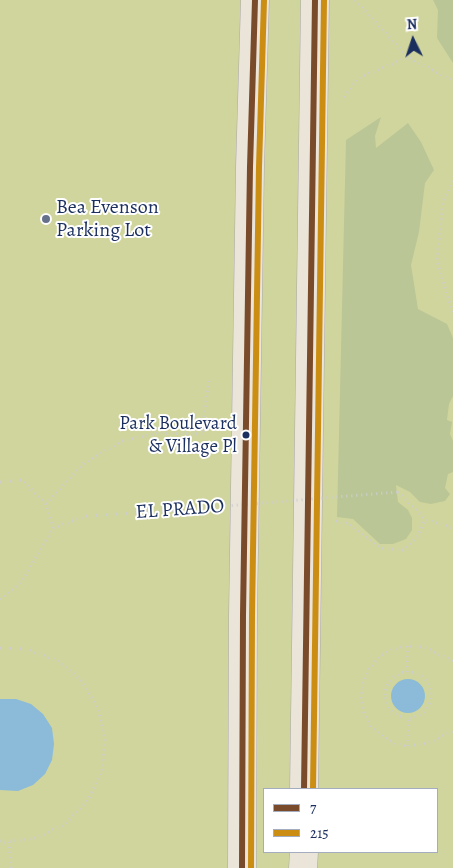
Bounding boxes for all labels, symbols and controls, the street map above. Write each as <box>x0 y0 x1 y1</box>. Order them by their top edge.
north arrow <box>388 15 438 65</box>
text: N <box>406 15 418 34</box>
place label: Bea Evenson Parking Lot <box>56 196 159 243</box>
marker: Bea Evenson Parking Lot <box>40 213 52 225</box>
place label: Park Boulevard & Village Pl <box>119 413 237 457</box>
marker: Park Boulevard & Village Pl <box>241 430 251 440</box>
street label: EL PRADO <box>135 495 225 525</box>
legend <box>263 788 438 853</box>
text: 7 <box>310 798 316 818</box>
text: 215 <box>310 823 329 843</box>

